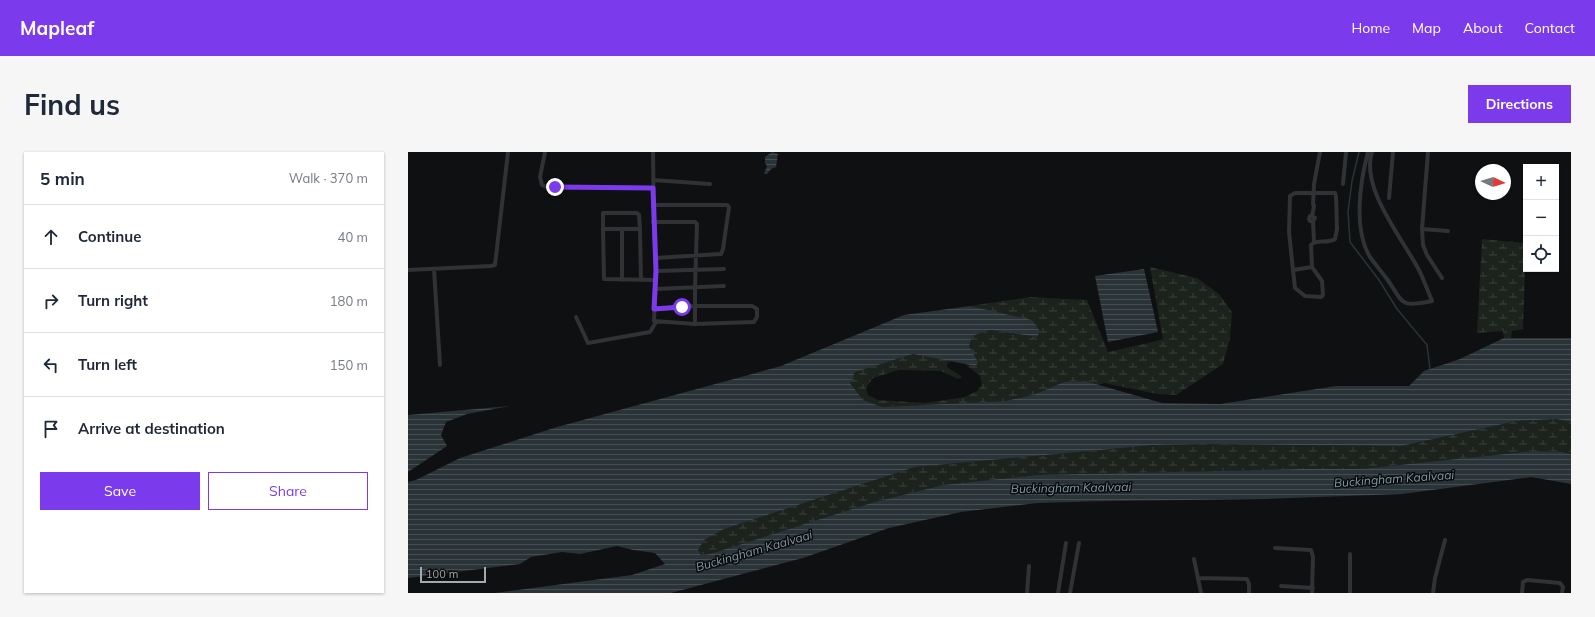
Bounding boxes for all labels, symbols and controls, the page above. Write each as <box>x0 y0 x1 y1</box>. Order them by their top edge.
text: Mapleaf <box>20 16 94 40</box>
text: Home <box>1351 19 1390 37</box>
text: Map <box>1412 19 1441 37</box>
text: About <box>1463 19 1503 37</box>
text: Contact <box>1525 19 1575 37</box>
button: Directions <box>1468 85 1571 123</box>
text: Find us <box>24 87 120 122</box>
north arrow <box>1475 164 1511 200</box>
map controls <box>1523 164 1559 272</box>
button: + <box>1523 164 1559 200</box>
text: 5 min <box>40 168 85 189</box>
text: Walk · 370 m <box>289 170 368 186</box>
route end <box>546 178 564 196</box>
button: − <box>1523 200 1559 236</box>
icon: ahead <box>40 226 62 248</box>
text: Continue <box>78 227 141 246</box>
text: 40 m <box>338 229 368 245</box>
button: locate <box>1523 236 1559 272</box>
icon: right <box>40 290 62 312</box>
text: Turn right <box>78 291 148 310</box>
text: 180 m <box>330 293 368 309</box>
route start <box>673 298 691 316</box>
icon: left <box>40 354 62 376</box>
text: Turn left <box>78 355 137 374</box>
text: 150 m <box>330 357 368 373</box>
icon: arrive <box>40 418 62 440</box>
text: Arrive at destination <box>78 419 225 438</box>
water label: Buckingham Kaalvaai <box>1333 467 1455 490</box>
button: Save <box>40 472 200 510</box>
button: Share <box>208 472 368 510</box>
water label: Buckingham Kaalvaai <box>1011 479 1132 496</box>
water label: Buckingham Kaalvaai <box>694 527 814 574</box>
scale bar <box>420 565 486 584</box>
text: 100 m <box>426 567 458 581</box>

